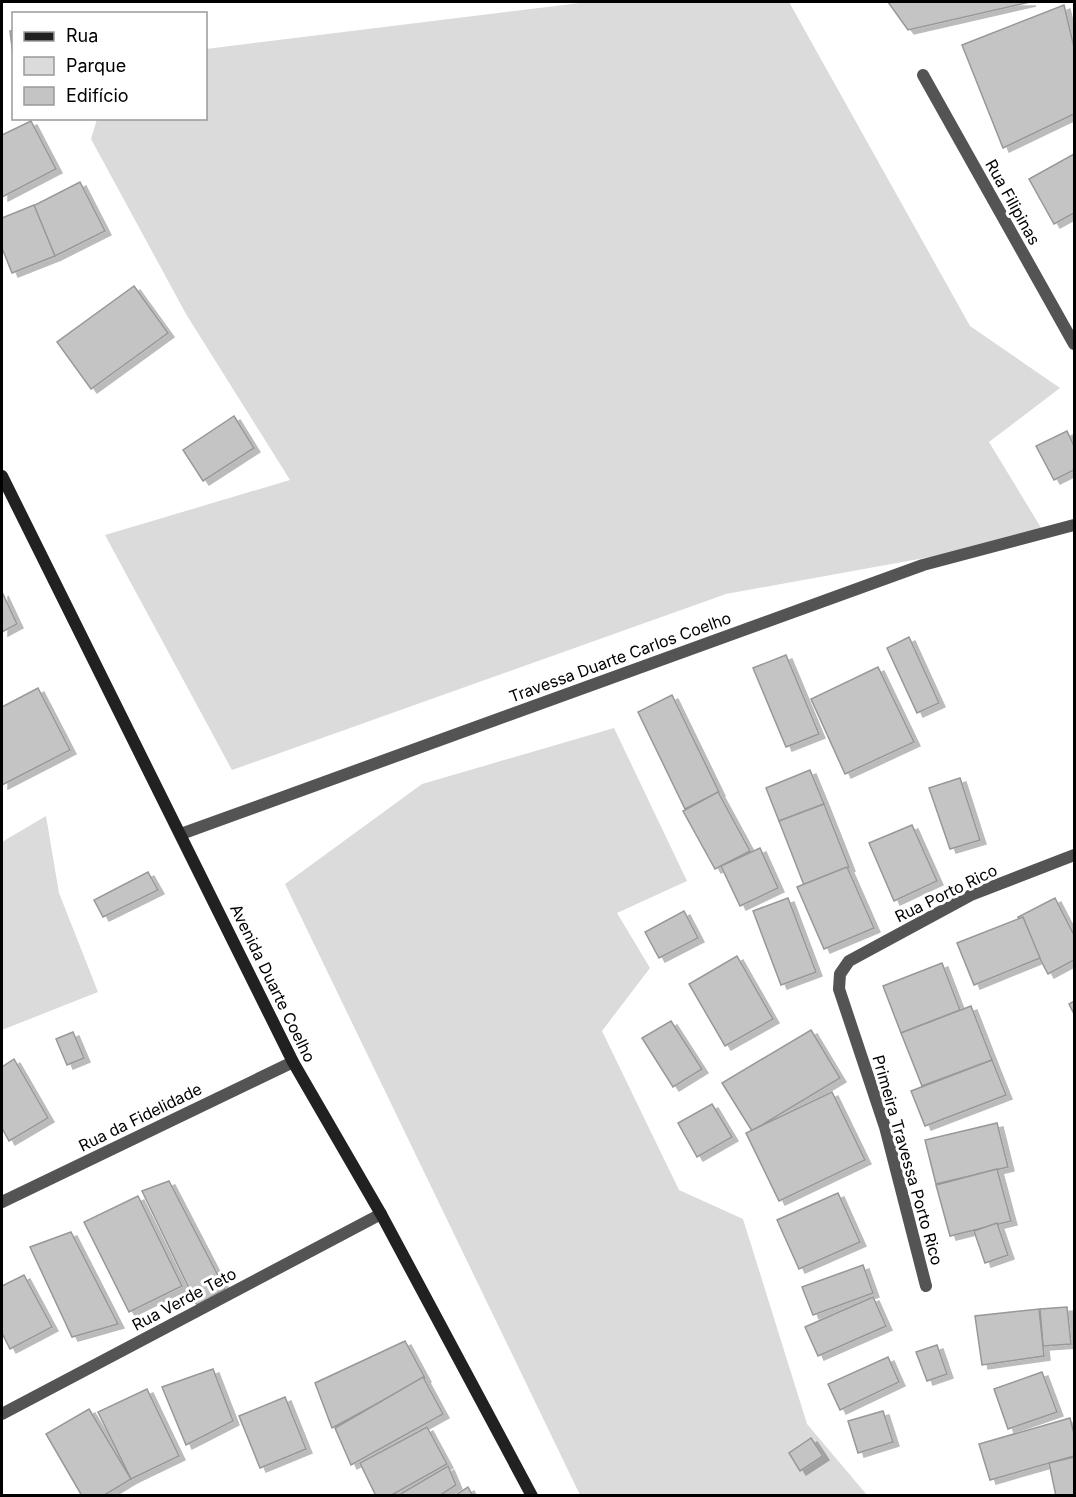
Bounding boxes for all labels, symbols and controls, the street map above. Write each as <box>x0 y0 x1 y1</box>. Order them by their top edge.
legend <box>12 12 207 120</box>
text: Rua <box>66 25 98 46</box>
text: Parque <box>66 55 126 76</box>
text: Edifício <box>66 85 129 106</box>
street label: Rua Filipinas <box>981 156 1045 248</box>
street label: Travessa Duarte Carlos Coelho <box>506 607 734 707</box>
street label: Rua Porto Rico <box>892 860 1000 926</box>
street label: Avenida Duarte Coelho <box>226 901 320 1065</box>
street label: Primeira Travessa Porto Rico <box>868 1053 948 1267</box>
street label: Rua da Fidelidade <box>75 1079 205 1155</box>
street label: Rua Verde Teto <box>128 1263 240 1335</box>

